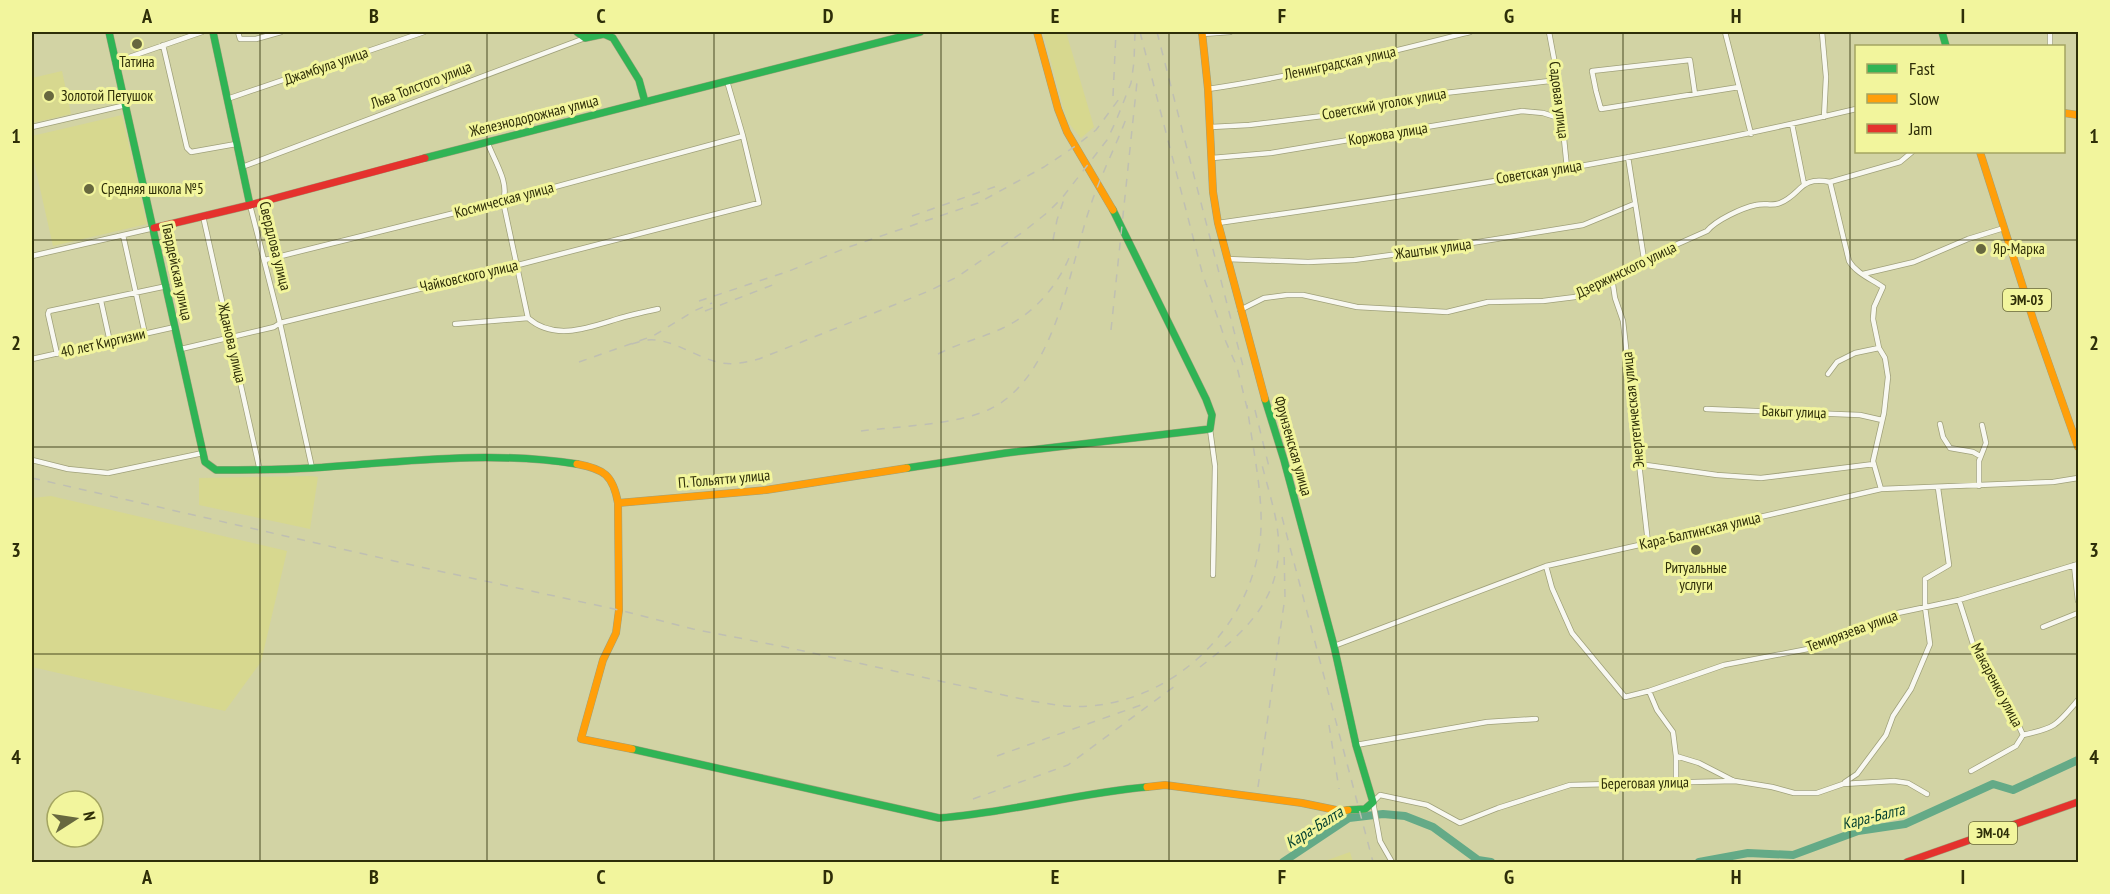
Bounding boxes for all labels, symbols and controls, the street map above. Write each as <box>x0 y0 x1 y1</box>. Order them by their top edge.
text: A <box>141 3 153 29</box>
text: B <box>369 3 379 29</box>
text: C <box>596 3 606 29</box>
text: D <box>823 3 834 29</box>
text: E <box>1051 3 1059 29</box>
text: F <box>1278 3 1286 29</box>
text: G <box>1504 3 1514 29</box>
text: H <box>1731 3 1741 29</box>
text: I <box>1961 3 1965 29</box>
marker: Татина <box>130 37 144 51</box>
street label: Ленинградская улица <box>1281 41 1397 84</box>
street label: Джамбула улица <box>281 42 370 89</box>
legend <box>1855 45 2065 153</box>
place label: Татина <box>119 52 155 71</box>
street label: Льва Толстого улица <box>367 57 474 113</box>
text: Fast <box>1909 57 1935 80</box>
street label: Садовая улица <box>1545 60 1574 140</box>
street label: Советский уголок улица <box>1320 83 1448 124</box>
place label: Золотой Петушок <box>61 86 153 105</box>
text: Slow <box>1909 87 1940 110</box>
marker: Золотой Петушок <box>42 89 56 103</box>
street label: Железнодорожная улица <box>466 90 600 141</box>
text: Jam <box>1908 117 1932 140</box>
street label: Коржова улица <box>1347 118 1429 149</box>
text: 1 <box>11 123 21 149</box>
text: 1 <box>2089 123 2099 149</box>
street label: Советская улица <box>1495 155 1583 188</box>
street label: Космическая улица <box>452 177 555 222</box>
place label: Средняя школа №5 <box>101 179 204 198</box>
marker: Средняя школа №5 <box>82 182 96 196</box>
street label: Свердлова улица <box>255 199 296 292</box>
street label: Гвардейская улица <box>158 222 197 322</box>
street label: Жаштык улица <box>1392 234 1473 263</box>
street label: Дзержинского улица <box>1572 237 1679 302</box>
place label: Яр-Марка <box>1993 239 2045 258</box>
marker: Яр-Марка <box>1974 242 1988 256</box>
street label: Чайковского улица <box>418 255 520 296</box>
road number: ЭМ-03 <box>2003 289 2051 311</box>
street label: Жданова улица <box>214 300 251 385</box>
street label: 40 лет Киргизии <box>59 324 147 362</box>
text: 2 <box>11 330 21 356</box>
text: 2 <box>2089 330 2099 356</box>
street label: Энергетическая улица <box>1617 351 1648 469</box>
street label: Фрунзенская улица <box>1270 394 1317 498</box>
street label: Бакыт улица <box>1761 401 1827 422</box>
street label: П. Тольятти улица <box>677 465 771 492</box>
street label: Кара-Балтинская улица <box>1637 507 1762 554</box>
text: 3 <box>11 537 21 563</box>
text: 3 <box>2089 537 2099 563</box>
marker: Ритуальные услуги <box>1689 543 1703 557</box>
place label: Ритуальные услуги <box>1665 558 1727 594</box>
street label: Темирязева улица <box>1804 605 1900 656</box>
street label: Макаренко улица <box>1967 639 2028 730</box>
text: 4 <box>11 744 21 770</box>
text: 4 <box>2089 744 2099 770</box>
street label: Береговая улица <box>1601 772 1689 793</box>
north arrow <box>45 789 105 849</box>
water label: Кара-Балта <box>1840 798 1908 833</box>
water label: Кара-Балта <box>1282 801 1348 852</box>
text: N <box>79 810 100 822</box>
road number: ЭМ-04 <box>1969 822 2017 844</box>
text: A <box>141 864 153 890</box>
text: B <box>369 864 379 890</box>
text: C <box>596 864 606 890</box>
text: D <box>823 864 834 890</box>
text: E <box>1051 864 1059 890</box>
text: F <box>1278 864 1286 890</box>
text: G <box>1504 864 1514 890</box>
text: H <box>1731 864 1741 890</box>
text: I <box>1961 864 1965 890</box>

